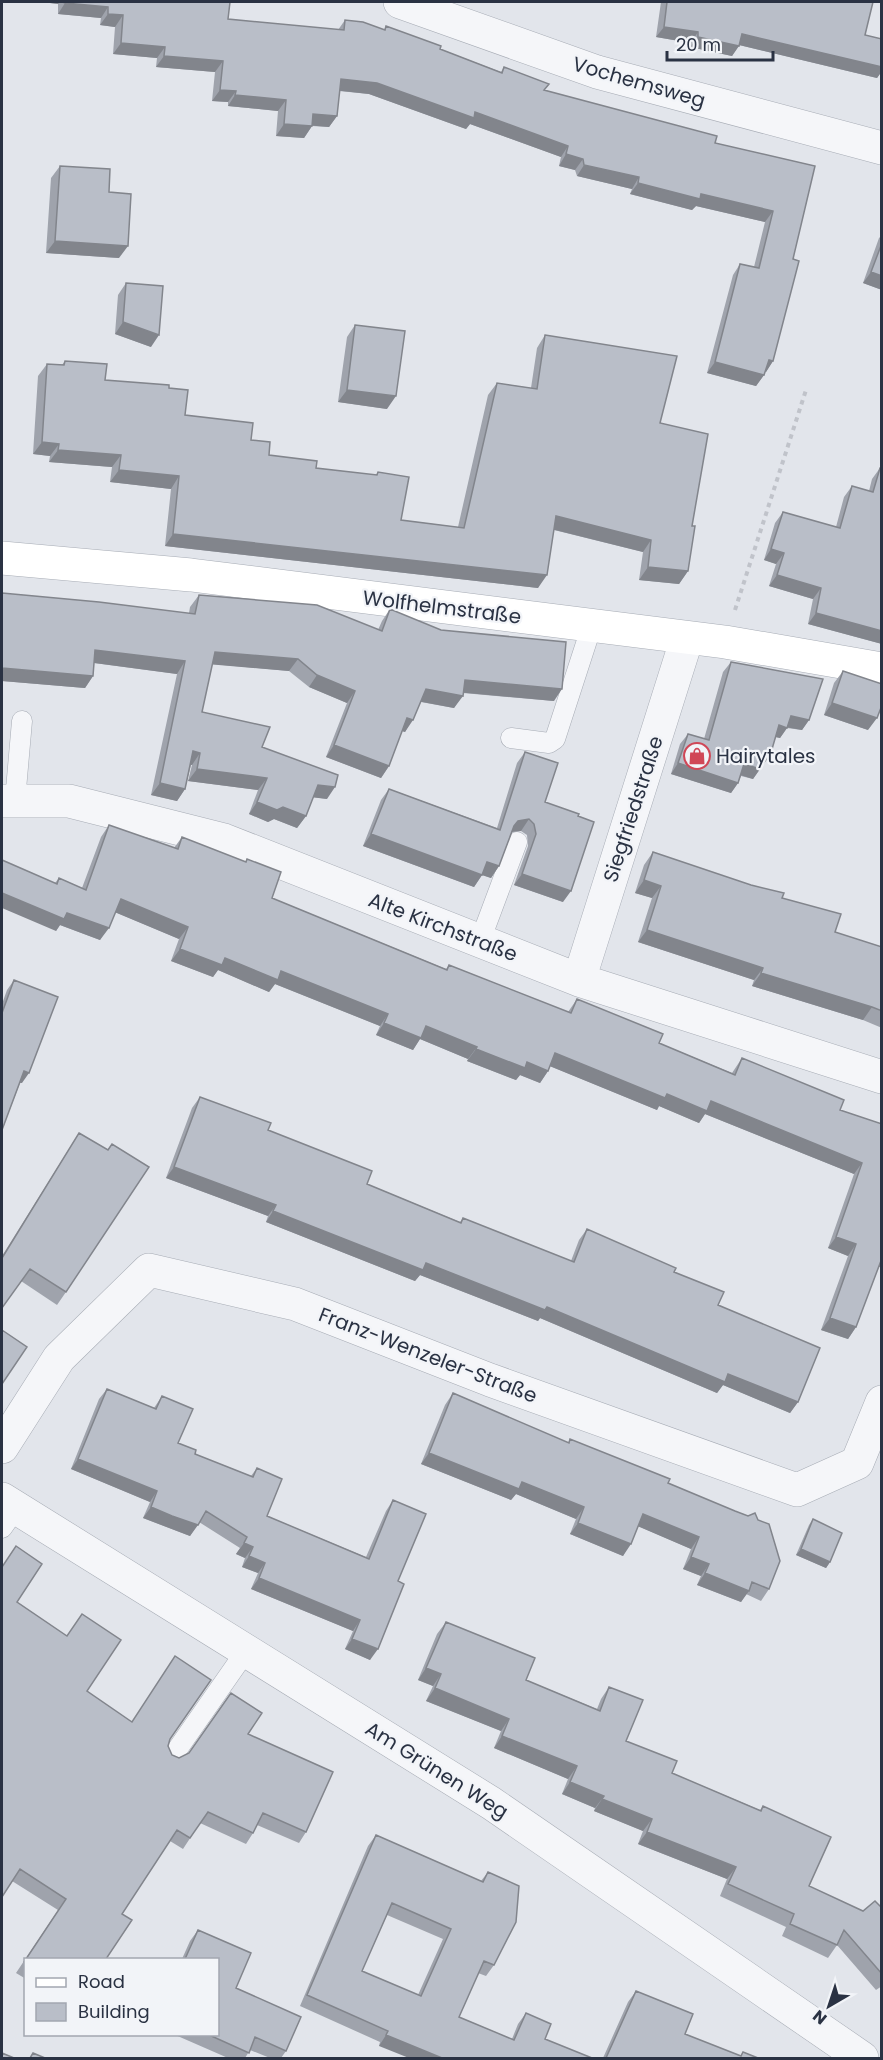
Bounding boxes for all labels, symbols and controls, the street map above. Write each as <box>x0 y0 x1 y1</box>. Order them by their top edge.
scale bar <box>667 24 774 62</box>
text: 20 m <box>676 32 721 57</box>
street label: Vochemsweg <box>569 50 709 114</box>
street label: Wolfhelmstraße <box>361 583 523 631</box>
street label: Siegfriedstraße <box>596 732 670 886</box>
shop icon: Hairytales <box>682 741 712 771</box>
place label: Hairytales <box>716 742 816 770</box>
street label: Alte Kirchstraße <box>364 886 522 968</box>
street label: Franz-Wenzeler-Straße <box>315 1300 541 1410</box>
street label: Am Grünen Weg <box>360 1715 514 1825</box>
legend <box>24 1958 219 2036</box>
text: Road <box>78 1969 125 1994</box>
north arrow <box>799 1976 859 2036</box>
text: Building <box>78 1999 150 2024</box>
text: N <box>808 2005 832 2030</box>

